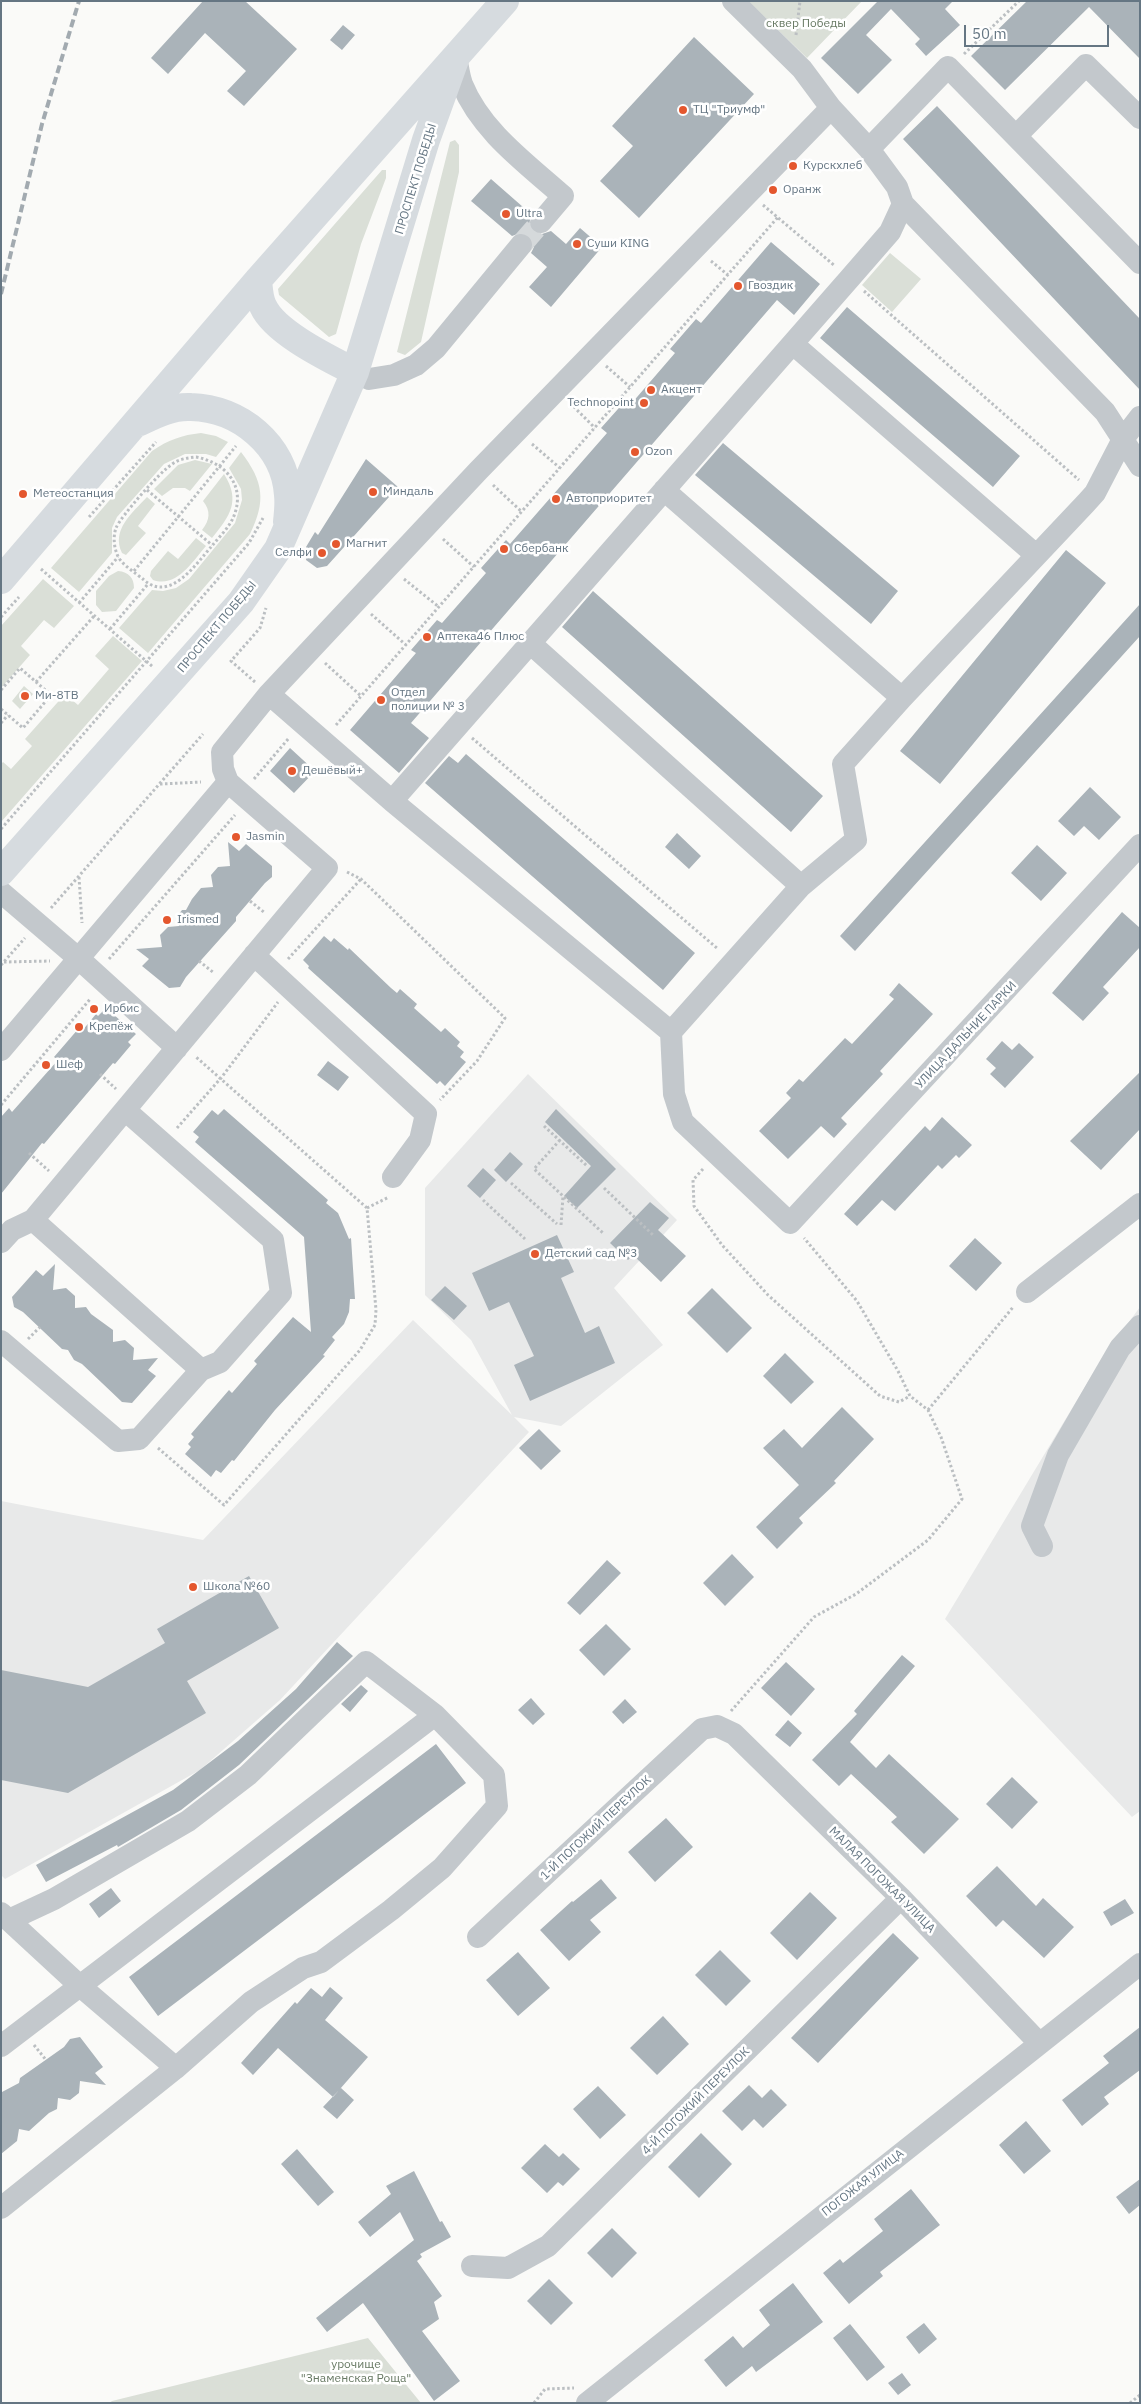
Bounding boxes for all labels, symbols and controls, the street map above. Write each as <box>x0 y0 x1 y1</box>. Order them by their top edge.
scale bar <box>966 15 1111 47</box>
park label: сквер Победы <box>766 17 846 31</box>
text: 50 m <box>972 24 1007 43</box>
place label: ТЦ "Триумф" <box>693 103 765 117</box>
marker: ТЦ "Триумф" <box>677 104 689 116</box>
street label: ПРОСПЕКТ ПОБЕДЫ <box>392 122 440 236</box>
place label: Курскхлеб <box>803 159 863 173</box>
marker: Курскхлеб <box>787 160 799 172</box>
place label: Оранж <box>783 183 821 197</box>
marker: Оранж <box>767 184 779 196</box>
place label: Ultra <box>516 207 542 221</box>
marker: Ultra <box>500 208 512 220</box>
place label: Суши KING <box>587 237 649 251</box>
marker: Суши KING <box>571 238 583 250</box>
place label: Гвоздик <box>748 279 793 293</box>
marker: Гвоздик <box>732 280 744 292</box>
place label: Акцент <box>661 383 702 397</box>
marker: Акцент <box>645 384 657 396</box>
place label: Technopoint <box>567 396 634 410</box>
marker: Technopoint <box>638 397 650 409</box>
place label: Ozon <box>645 445 672 459</box>
marker: Ozon <box>629 446 641 458</box>
place label: Миндаль <box>383 485 434 499</box>
marker: Миндаль <box>367 486 379 498</box>
place label: Метеостанция <box>33 487 114 501</box>
marker: Метеостанция <box>17 488 29 500</box>
place label: Автоприоритет <box>566 492 652 506</box>
marker: Автоприоритет <box>550 493 562 505</box>
place label: Магнит <box>346 537 387 551</box>
marker: Магнит <box>330 538 342 550</box>
place label: Сбербанк <box>514 542 569 556</box>
marker: Сбербанк <box>498 543 510 555</box>
place label: Селфи <box>275 546 312 560</box>
marker: Селфи <box>316 547 328 559</box>
street label: ПРОСПЕКТ ПОБЕДЫ <box>174 578 260 676</box>
place label: Аптека46 Плюс <box>437 630 524 644</box>
marker: Аптека46 Плюс <box>421 631 433 643</box>
place label: Отдел полиции № 3 <box>391 686 465 714</box>
place label: Ми-8ТВ <box>35 689 78 703</box>
marker: Ми-8ТВ <box>19 690 31 702</box>
marker: Отдел полиции № 3 <box>375 694 387 706</box>
place label: Дешёвый+ <box>302 764 363 778</box>
marker: Дешёвый+ <box>286 765 298 777</box>
place label: Jasmin <box>246 830 285 844</box>
marker: Jasmin <box>230 831 242 843</box>
place label: Irismed <box>177 913 219 927</box>
marker: Irismed <box>161 914 173 926</box>
street label: УЛИЦА ДАЛЬНИЕ ПАРКИ <box>913 978 1019 1092</box>
place label: Ирбис <box>104 1002 139 1016</box>
marker: Ирбис <box>88 1003 100 1015</box>
place label: Крепёж <box>89 1020 133 1034</box>
marker: Крепёж <box>73 1021 85 1033</box>
place label: Шеф <box>56 1058 83 1072</box>
marker: Шеф <box>40 1059 52 1071</box>
place label: Детский сад №3 <box>545 1247 637 1261</box>
marker: Детский сад №3 <box>529 1248 541 1260</box>
place label: Школа №60 <box>203 1580 270 1594</box>
marker: Школа №60 <box>187 1581 199 1593</box>
street label: 1-Й ПОГОЖИЙ ПЕРЕУЛОК <box>538 1773 654 1883</box>
street label: МАЛАЯ ПОГОЖАЯ УЛИЦА <box>826 1824 938 1936</box>
street label: 4-Й ПОГОЖИЙ ПЕРЕУЛОК <box>639 2044 753 2158</box>
street label: ПОГОЖАЯ УЛИЦА <box>819 2146 907 2220</box>
park label: урочище "Знаменская Роща" <box>301 2358 411 2386</box>

